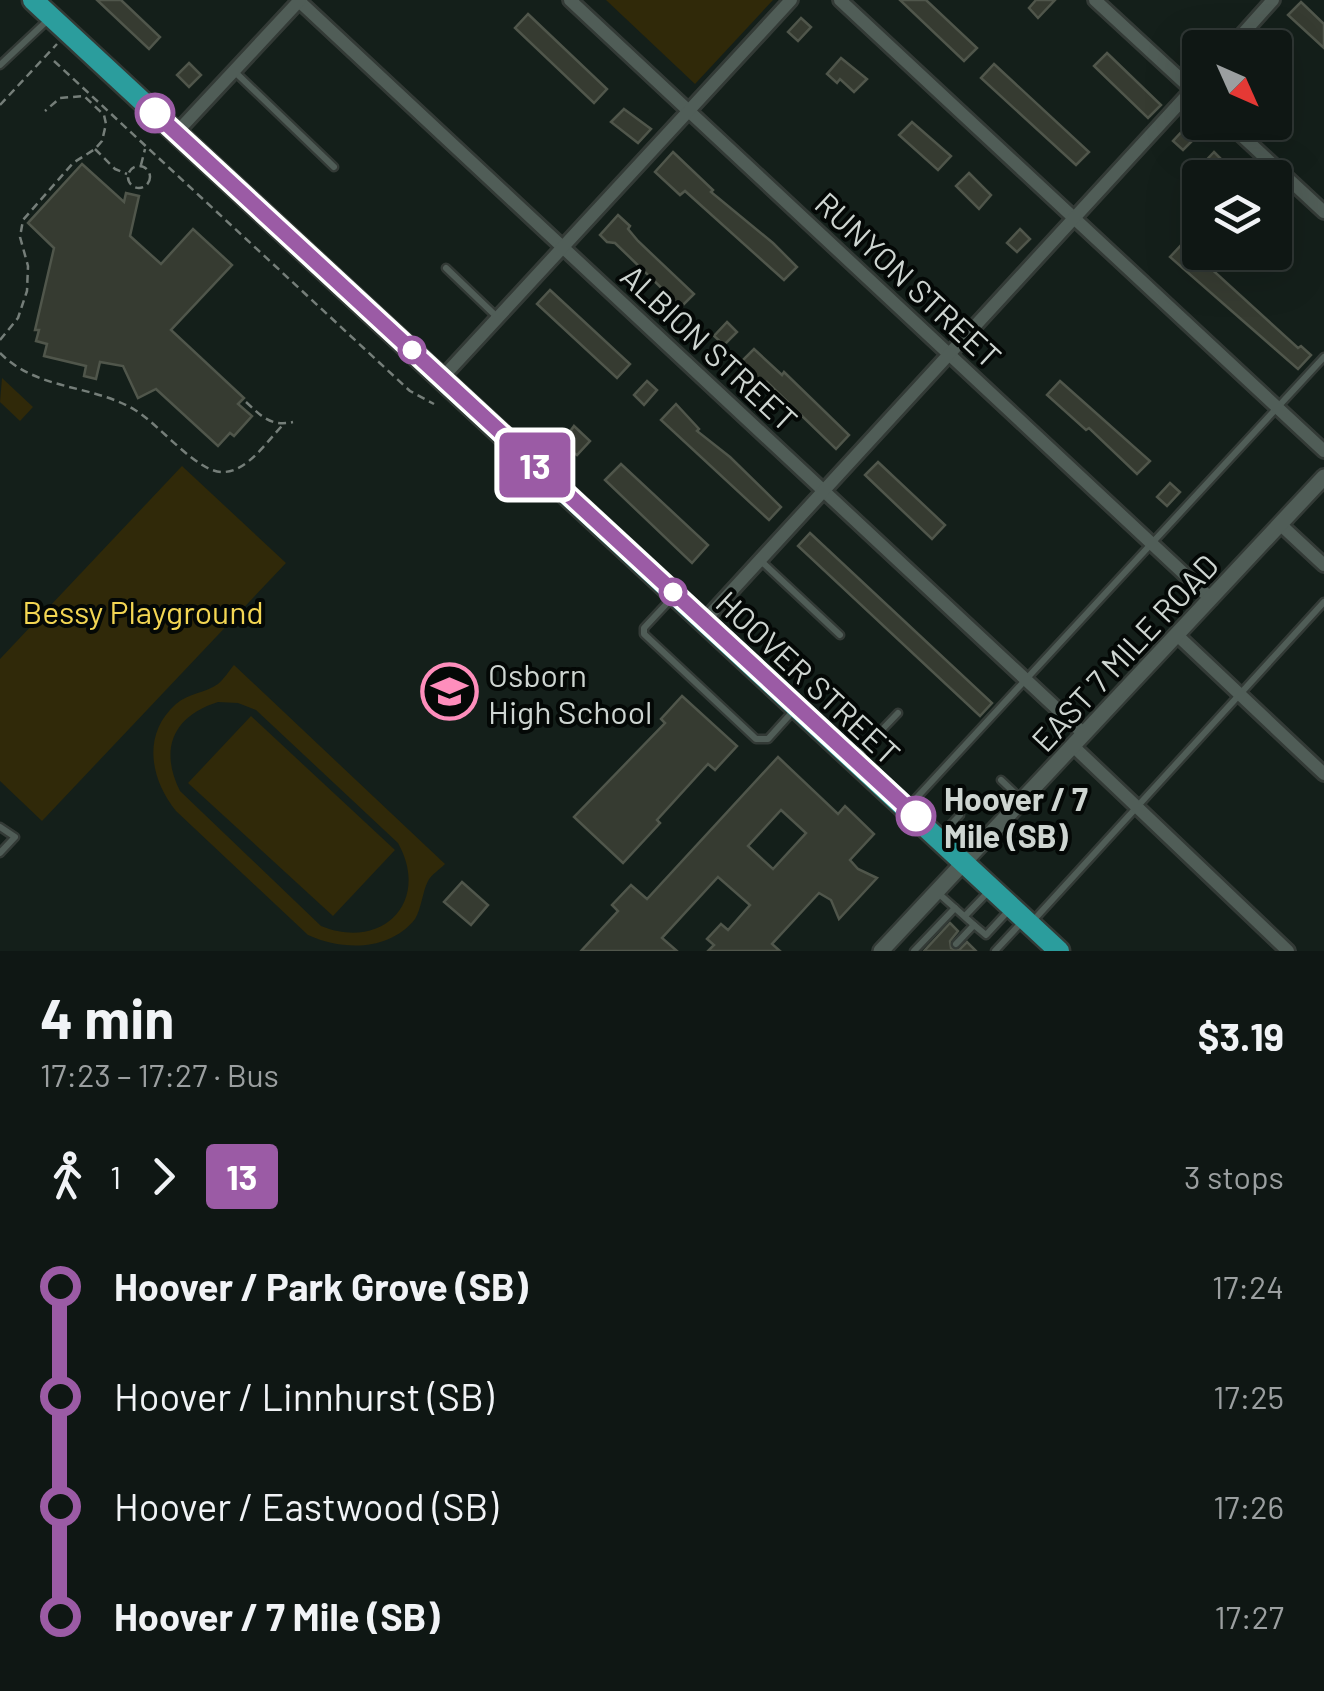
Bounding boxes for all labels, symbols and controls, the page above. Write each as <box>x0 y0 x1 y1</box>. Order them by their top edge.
north arrow <box>1182 30 1292 140</box>
map controls <box>1182 30 1292 270</box>
unlabelled marker <box>136 94 174 132</box>
button: layers <box>1182 160 1292 270</box>
street label: RUNYON STREET <box>808 183 1010 375</box>
street label: ALBION STREET <box>614 256 806 438</box>
unlabelled marker <box>399 337 425 363</box>
line badge: 13 <box>490 432 580 498</box>
text: 13 <box>519 444 551 486</box>
street label: EAST 7 MILE ROAD <box>1023 546 1225 758</box>
unlabelled marker <box>660 579 686 605</box>
street label: HOOVER STREET <box>709 582 909 772</box>
park label: Bessy Playground <box>22 592 264 630</box>
place label: Osborn High School <box>488 655 652 730</box>
school or university icon: Osborn High School <box>419 662 479 722</box>
place label: Hoover / 7 Mile (SB) <box>944 779 1088 854</box>
marker: Hoover / 7 Mile (SB) <box>897 797 935 835</box>
text: 4 min <box>40 984 174 1050</box>
text: $3.19 <box>1198 1013 1284 1059</box>
text: 17:23 – 17:27 · Bus <box>40 1055 279 1093</box>
icon: walk <box>40 1149 95 1204</box>
icon: forward <box>136 1149 191 1204</box>
text: 13 <box>226 1155 258 1197</box>
text: 1 <box>110 1157 121 1195</box>
text: 3 stops <box>1184 1157 1284 1195</box>
text: Hoover / Park Grove (SB) <box>114 1263 528 1309</box>
text: 17:24 <box>1212 1267 1284 1305</box>
text: Hoover / Linnhurst (SB) <box>114 1373 494 1419</box>
text: 17:25 <box>1213 1377 1284 1415</box>
text: Hoover / Eastwood (SB) <box>114 1483 498 1529</box>
text: 17:26 <box>1213 1487 1284 1525</box>
text: Hoover / 7 Mile (SB) <box>114 1593 440 1639</box>
text: 17:27 <box>1215 1597 1284 1635</box>

